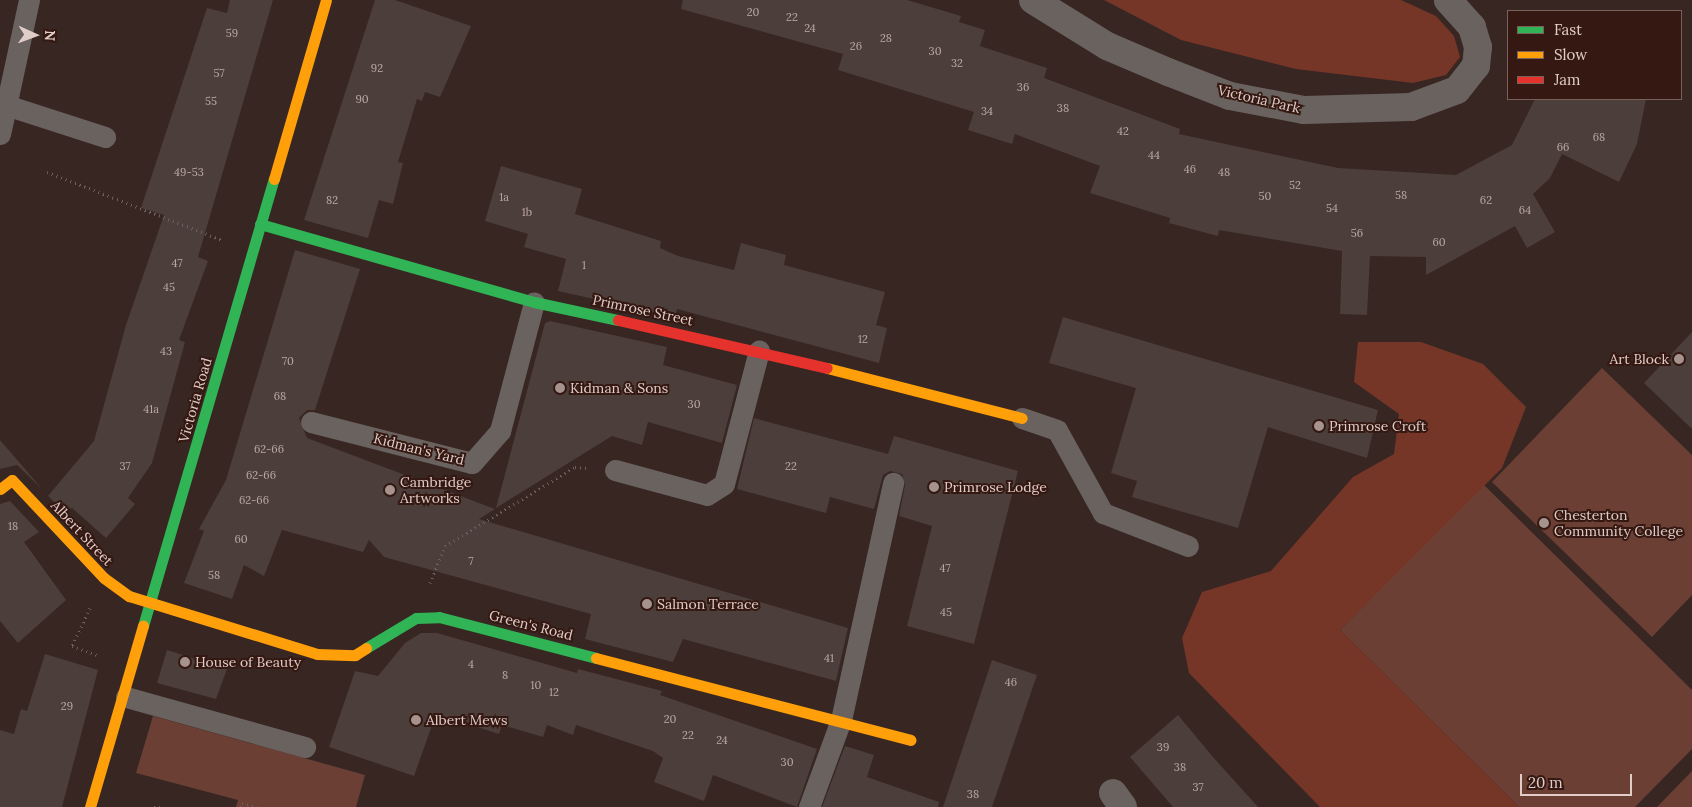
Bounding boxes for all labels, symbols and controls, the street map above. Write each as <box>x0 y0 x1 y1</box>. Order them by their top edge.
house number: 20 <box>747 5 759 19</box>
north arrow <box>10 10 60 60</box>
house number: 22 <box>786 10 798 24</box>
legend <box>1507 10 1682 100</box>
text: Fast <box>1554 20 1582 39</box>
house number: 24 <box>804 21 816 35</box>
house number: 59 <box>226 26 238 40</box>
text: N <box>41 30 59 41</box>
house number: 28 <box>880 31 892 45</box>
house number: 26 <box>850 39 862 53</box>
house number: 30 <box>929 44 941 58</box>
text: Slow <box>1554 45 1587 64</box>
house number: 32 <box>951 56 963 70</box>
house number: 92 <box>371 61 383 75</box>
house number: 57 <box>213 66 225 80</box>
text: Jam <box>1554 70 1581 89</box>
house number: 36 <box>1017 80 1029 94</box>
street label: Victoria Park <box>1216 81 1302 117</box>
house number: 90 <box>355 92 369 106</box>
house number: 55 <box>205 94 217 108</box>
house number: 38 <box>1057 101 1069 115</box>
house number: 34 <box>981 104 993 118</box>
house number: 42 <box>1117 124 1129 138</box>
house number: 68 <box>1593 130 1605 144</box>
house number: 66 <box>1557 140 1569 154</box>
house number: 44 <box>1148 148 1160 162</box>
house number: 46 <box>1184 162 1196 176</box>
house number: 49-53 <box>174 165 204 179</box>
house number: 48 <box>1218 165 1230 179</box>
house number: 52 <box>1289 178 1301 192</box>
house number: 58 <box>1395 188 1407 202</box>
house number: 50 <box>1259 189 1271 203</box>
house number: 1a <box>499 190 509 204</box>
house number: 82 <box>326 193 338 207</box>
house number: 62 <box>1480 193 1492 207</box>
house number: 54 <box>1326 201 1338 215</box>
house number: 64 <box>1519 203 1531 217</box>
house number: 1b <box>522 205 532 219</box>
house number: 56 <box>1351 226 1363 240</box>
house number: 60 <box>1432 235 1446 249</box>
house number: 47 <box>171 256 183 270</box>
house number: 1 <box>582 258 586 272</box>
house number: 45 <box>163 280 175 294</box>
street label: Primrose Street <box>591 291 695 329</box>
house number: 12 <box>858 332 868 346</box>
house number: 43 <box>160 344 172 358</box>
place label: Art Block <box>1609 351 1669 367</box>
marker: Art Block <box>1673 353 1685 365</box>
house number: 70 <box>282 354 294 368</box>
street label: Victoria Road <box>175 356 215 444</box>
place label: Kidman & Sons <box>570 380 668 396</box>
marker: Kidman & Sons <box>554 382 566 394</box>
house number: 68 <box>274 389 286 403</box>
house number: 30 <box>688 397 700 411</box>
house number: 41a <box>143 402 159 416</box>
place label: Primrose Croft <box>1329 418 1426 434</box>
marker: Primrose Croft <box>1313 420 1325 432</box>
street label: Kidman's Yard <box>372 430 466 468</box>
house number: 62-66 <box>254 442 284 456</box>
house number: 37 <box>120 459 130 473</box>
house number: 22 <box>785 459 797 473</box>
house number: 62-66 <box>246 468 276 482</box>
place label: Cambridge Artworks <box>400 474 471 507</box>
place label: Primrose Lodge <box>944 479 1047 495</box>
marker: Primrose Lodge <box>928 481 940 493</box>
marker: Cambridge Artworks <box>384 484 396 496</box>
house number: 62-66 <box>239 493 269 507</box>
street label: Albert Street <box>47 497 117 569</box>
place label: Chesterton Community College <box>1554 507 1683 540</box>
marker: Chesterton Community College <box>1538 517 1550 529</box>
house number: 18 <box>8 519 18 533</box>
house number: 60 <box>234 532 248 546</box>
house number: 7 <box>468 554 474 568</box>
house number: 47 <box>939 561 951 575</box>
house number: 58 <box>208 568 220 582</box>
place label: Salmon Terrace <box>657 596 759 612</box>
marker: Salmon Terrace <box>641 598 653 610</box>
house number: 45 <box>940 605 952 619</box>
street label: Green's Road <box>487 606 575 644</box>
house number: 41 <box>824 651 834 665</box>
place label: House of Beauty <box>195 654 301 670</box>
marker: House of Beauty <box>179 656 191 668</box>
house number: 4 <box>468 657 474 671</box>
house number: 8 <box>502 668 508 682</box>
house number: 46 <box>1005 675 1017 689</box>
house number: 10 <box>531 678 541 692</box>
house number: 12 <box>549 685 559 699</box>
house number: 29 <box>61 699 73 713</box>
place label: Albert Mews <box>426 712 508 728</box>
house number: 20 <box>664 712 676 726</box>
marker: Albert Mews <box>410 714 422 726</box>
house number: 22 <box>682 728 694 742</box>
house number: 24 <box>716 733 728 747</box>
house number: 39 <box>1157 740 1169 754</box>
house number: 30 <box>781 755 793 769</box>
house number: 38 <box>1174 760 1186 774</box>
scale bar <box>1522 764 1634 796</box>
text: 20 m <box>1528 773 1563 792</box>
house number: 37 <box>1193 780 1203 794</box>
house number: 38 <box>967 787 979 801</box>

